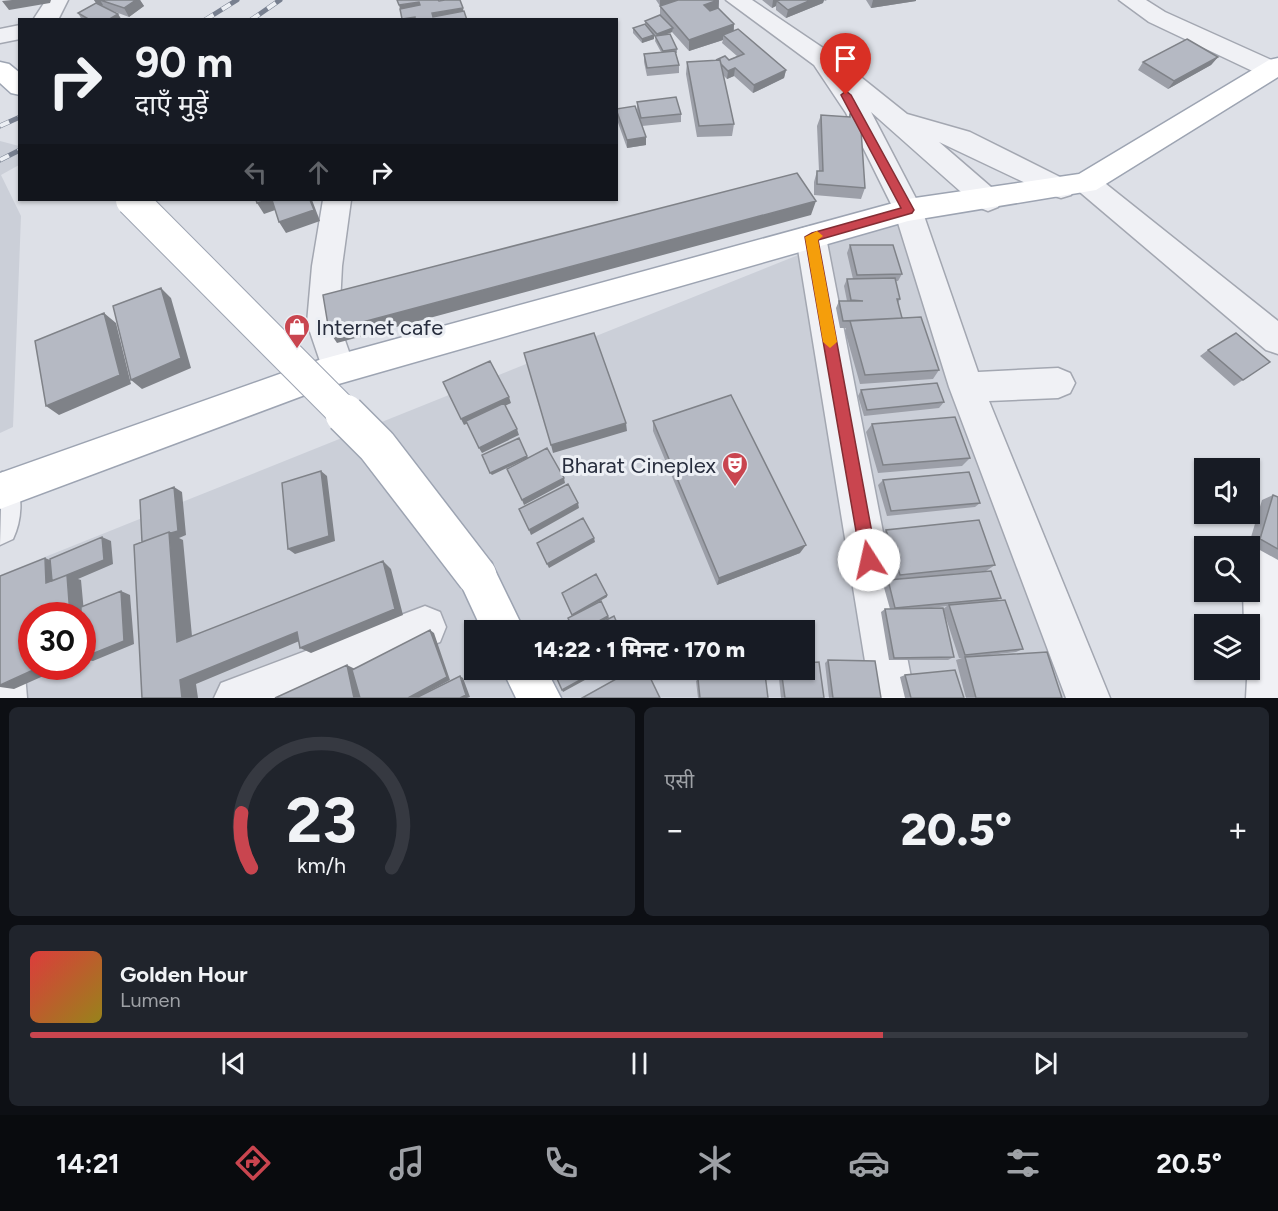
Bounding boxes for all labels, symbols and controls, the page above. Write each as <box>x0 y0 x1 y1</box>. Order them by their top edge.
pin <box>820 33 871 95</box>
text: 90 m <box>135 37 233 88</box>
icon: right <box>36 42 114 120</box>
icon: arrive <box>829 42 862 75</box>
text: दाएँ मुड़ें <box>135 88 209 121</box>
icon: left <box>239 156 272 189</box>
icon: ahead <box>302 156 335 189</box>
icon: right <box>365 156 398 189</box>
shop icon: Internet cafe <box>282 312 312 350</box>
place label: Internet cafe <box>316 314 443 341</box>
theatre icon: Bharat Cineplex <box>720 450 750 488</box>
place label: Bharat Cineplex <box>561 452 717 479</box>
map controls <box>1194 458 1260 680</box>
button: sound <box>1194 458 1260 524</box>
position arrow <box>837 528 901 592</box>
button: search <box>1194 536 1260 602</box>
speed limit sign: 30 <box>18 602 96 680</box>
button: layers <box>1194 614 1260 680</box>
text: 14:22 · 1 मिनट · 170 m <box>534 636 745 663</box>
text: एसी <box>665 769 694 793</box>
text: 23 <box>286 783 357 858</box>
text: 20.5° <box>901 802 1012 856</box>
text: − <box>665 810 685 849</box>
text: + <box>1227 810 1248 849</box>
text: km/h <box>297 854 346 879</box>
text: Golden Hour <box>120 961 248 988</box>
text: Lumen <box>120 988 181 1012</box>
icon: previous <box>217 1047 250 1080</box>
icon: pause <box>623 1047 656 1080</box>
icon: next <box>1029 1047 1062 1080</box>
icon: directions <box>232 1142 274 1184</box>
icon: music <box>386 1142 428 1184</box>
icon: phone <box>540 1142 582 1184</box>
icon: climate <box>694 1142 736 1184</box>
icon: car <box>848 1142 890 1184</box>
icon: filters <box>1002 1142 1044 1184</box>
text: 14:21 <box>56 1147 120 1180</box>
text: 20.5° <box>1156 1147 1222 1180</box>

